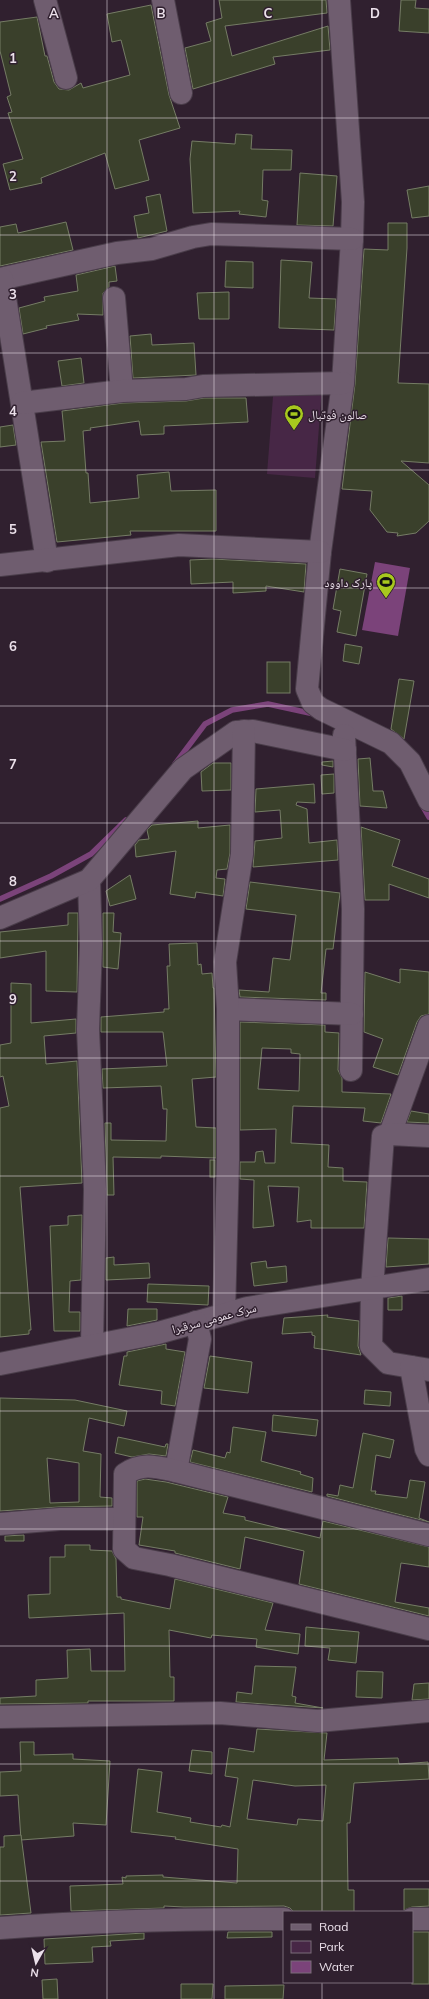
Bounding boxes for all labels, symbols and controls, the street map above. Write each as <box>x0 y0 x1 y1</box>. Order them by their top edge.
text: A <box>49 5 59 21</box>
text: B <box>157 5 166 21</box>
text: C <box>264 5 273 21</box>
text: D <box>370 5 380 21</box>
text: 1 <box>9 50 17 66</box>
text: 2 <box>9 168 17 184</box>
text: 3 <box>9 286 17 302</box>
text: 4 <box>9 403 17 419</box>
sports icon: صالون فوتبال <box>283 403 305 431</box>
place label: صالون فوتبال <box>308 407 367 422</box>
text: 5 <box>9 521 17 537</box>
sports icon: پارک داوود <box>375 571 397 599</box>
place label: پارک داوود <box>324 575 372 590</box>
text: 6 <box>9 638 17 654</box>
text: 7 <box>9 756 17 772</box>
text: 8 <box>9 873 17 889</box>
text: 9 <box>9 991 17 1007</box>
street label: سرک عمومی سرقبرا <box>170 1299 258 1337</box>
legend <box>283 1911 413 1983</box>
text: Road <box>319 1919 348 1934</box>
text: Park <box>319 1939 345 1954</box>
north arrow <box>16 1943 56 1983</box>
text: Water <box>319 1959 355 1974</box>
text: N <box>30 1965 40 1980</box>

